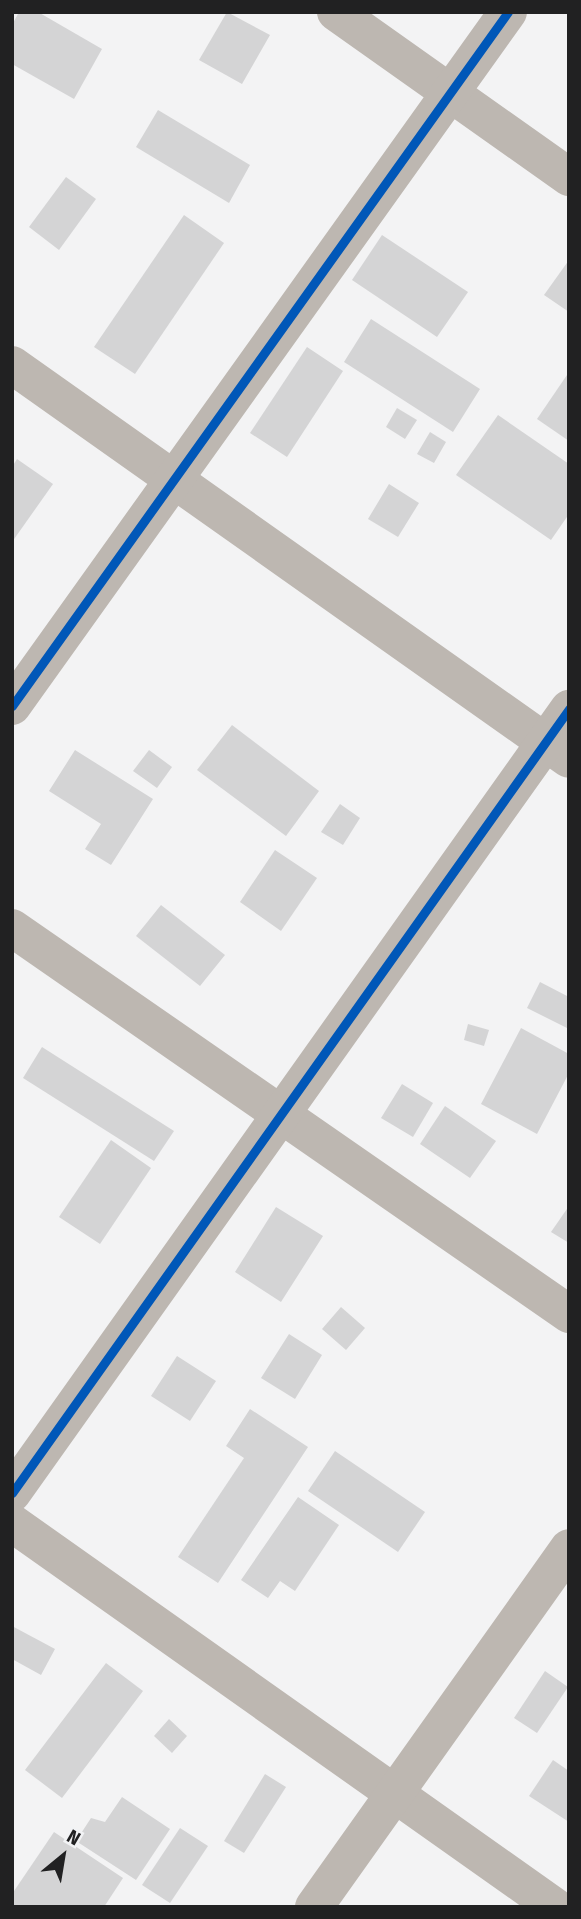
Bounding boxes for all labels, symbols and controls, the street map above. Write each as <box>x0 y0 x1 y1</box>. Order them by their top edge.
north arrow <box>28 1821 98 1891</box>
text: N <box>63 1825 84 1850</box>

